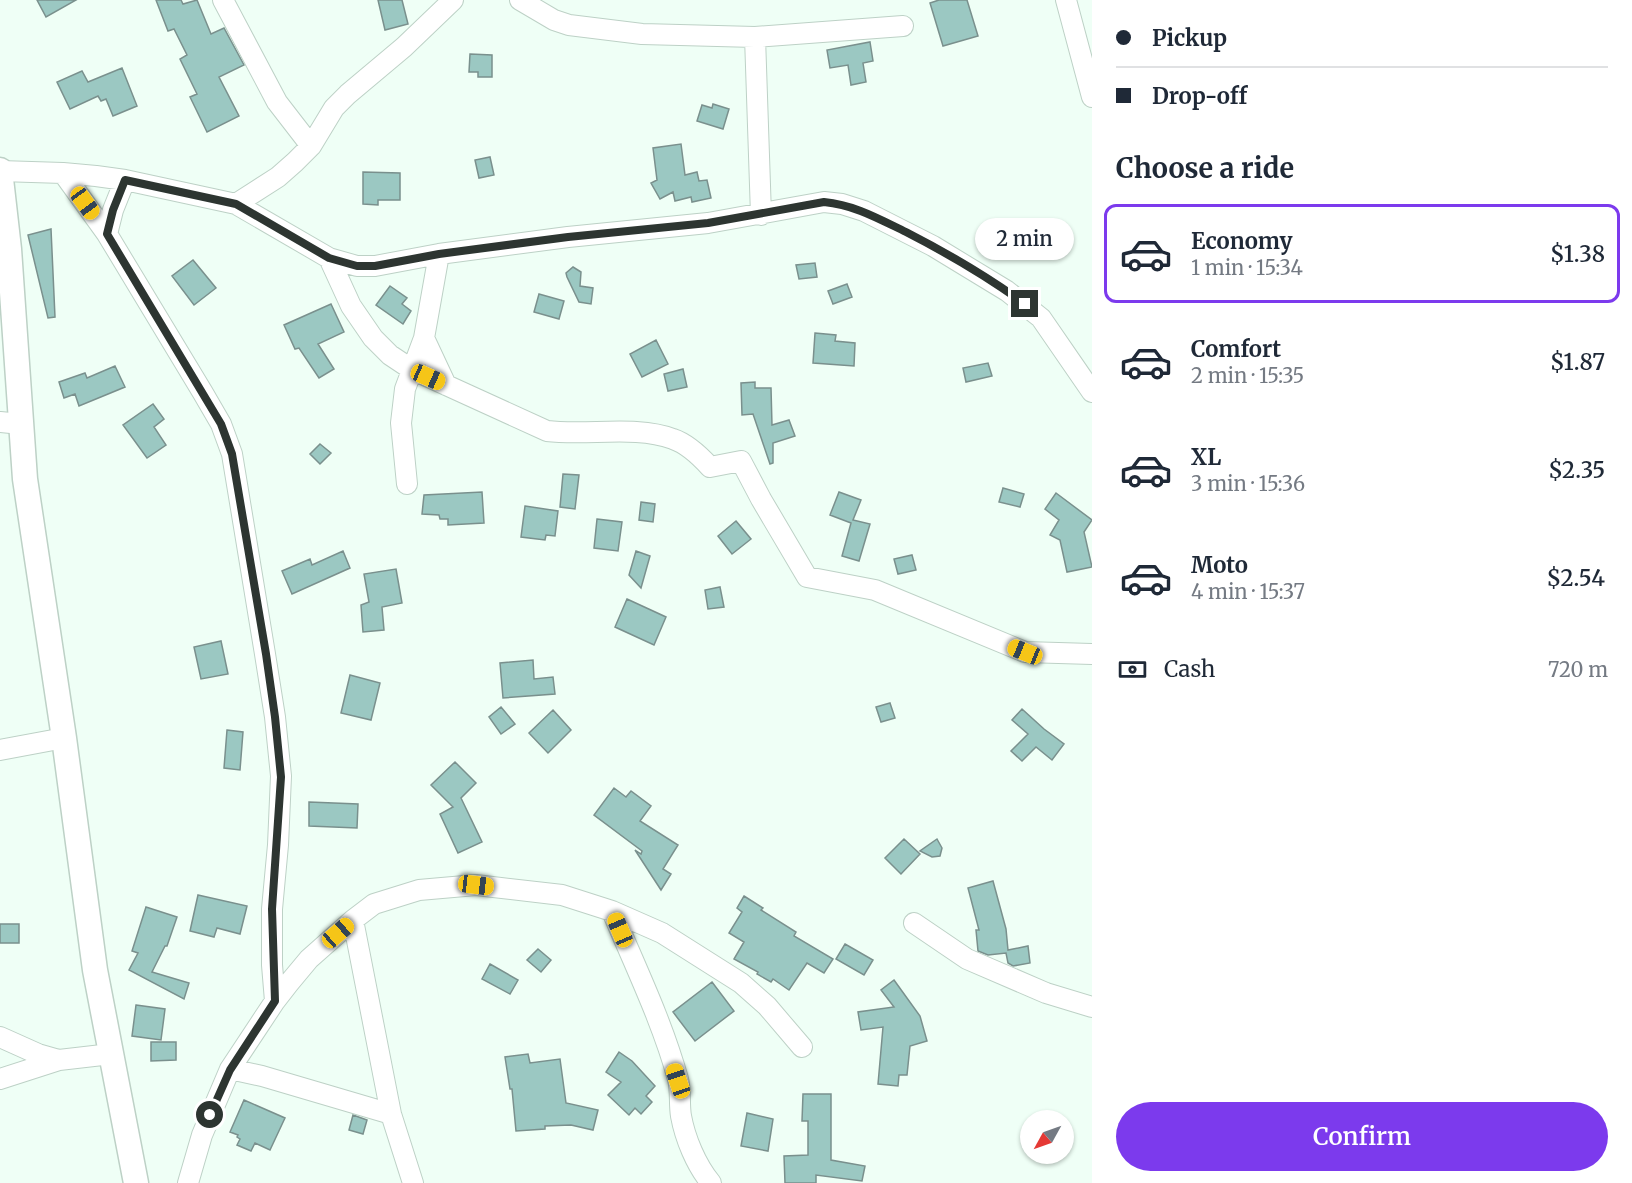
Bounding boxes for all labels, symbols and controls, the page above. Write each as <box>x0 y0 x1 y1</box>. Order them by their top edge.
text: Pickup <box>1152 24 1227 52</box>
text: Drop-off <box>1152 82 1247 110</box>
text: Choose a ride <box>1116 151 1294 185</box>
car <box>67 183 103 223</box>
callout: 2 min <box>976 217 1074 259</box>
text: 2 min <box>996 226 1053 251</box>
icon: car <box>1119 227 1173 281</box>
text: Economy <box>1191 227 1292 255</box>
text: $1.38 <box>1550 240 1605 268</box>
text: 1 min · 15:34 <box>1191 255 1303 280</box>
route end <box>1011 290 1038 317</box>
icon: car <box>1119 335 1173 389</box>
text: Comfort <box>1191 335 1281 363</box>
text: $1.87 <box>1550 348 1605 376</box>
car <box>408 361 448 393</box>
text: 2 min · 15:35 <box>1191 363 1304 388</box>
icon: car <box>1119 443 1173 497</box>
text: XL <box>1191 443 1221 471</box>
text: $2.35 <box>1548 456 1605 484</box>
text: 3 min · 15:36 <box>1191 471 1305 496</box>
icon: car <box>1119 551 1173 605</box>
text: Moto <box>1191 551 1248 579</box>
text: $2.54 <box>1547 564 1605 592</box>
text: 4 min · 15:37 <box>1191 579 1305 604</box>
car <box>1005 637 1045 667</box>
icon: cash <box>1116 653 1149 686</box>
text: Cash <box>1164 655 1215 683</box>
text: 720 m <box>1548 657 1608 682</box>
car <box>457 874 495 896</box>
car <box>605 910 635 950</box>
car <box>319 914 357 952</box>
car <box>664 1061 692 1101</box>
route start <box>196 1101 223 1128</box>
button: Confirm <box>1116 1102 1608 1171</box>
north arrow <box>1020 1110 1074 1164</box>
map controls <box>1020 1110 1074 1164</box>

